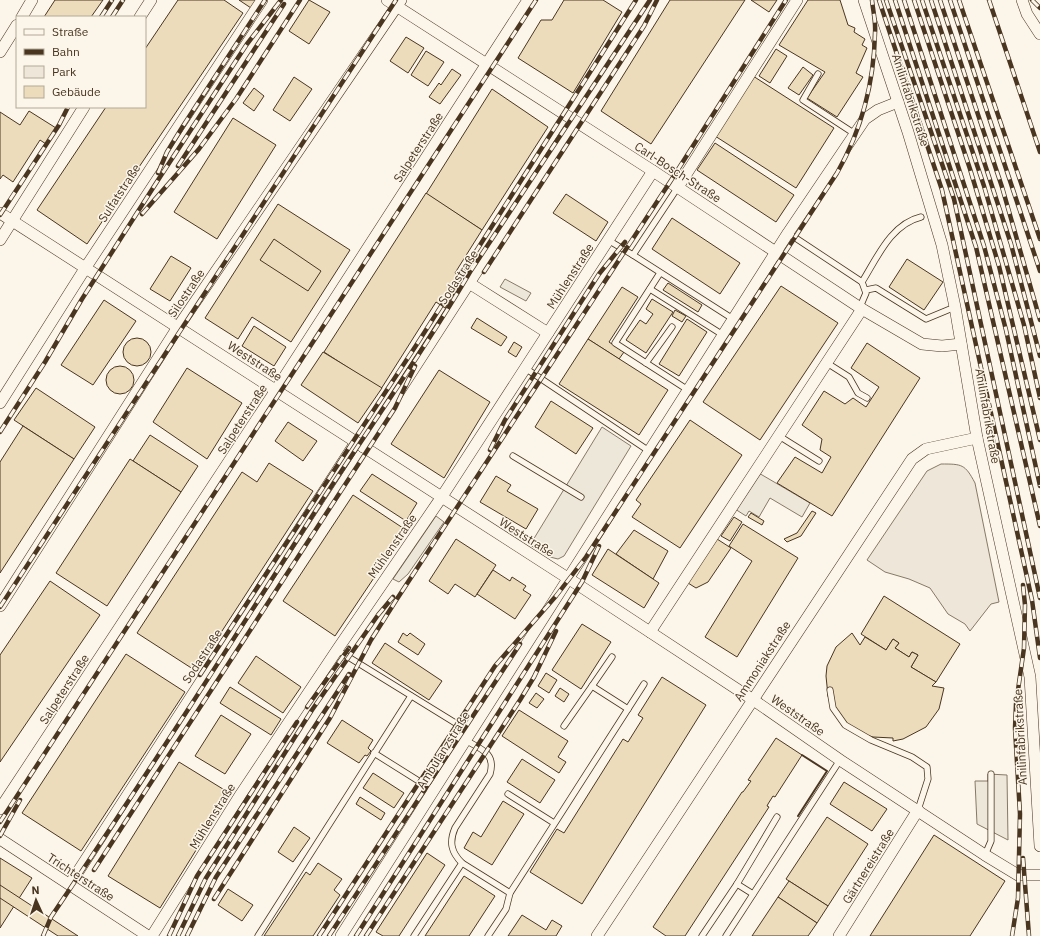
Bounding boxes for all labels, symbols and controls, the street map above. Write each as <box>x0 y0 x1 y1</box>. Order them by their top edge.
legend <box>16 16 146 108</box>
text: Straße <box>52 24 89 39</box>
text: Bahn <box>52 44 80 59</box>
street label: Anilinfabrikstraße <box>889 52 933 149</box>
text: Park <box>52 64 77 79</box>
text: Gebäude <box>52 84 101 99</box>
street label: Salpeterstraße <box>390 109 446 185</box>
street label: Carl-Bosch-Straße <box>632 138 724 206</box>
street label: Sulfatstraße <box>95 161 144 225</box>
street label: Mühlenstraße <box>543 240 597 312</box>
street label: Sodastraße <box>435 247 481 307</box>
street label: Silostraße <box>164 266 208 320</box>
street label: Weststraße <box>225 338 285 384</box>
street label: Anilinfabrikstraße <box>972 367 1004 465</box>
street label: Salpeterstraße <box>214 381 270 457</box>
street label: Mühlenstraße <box>364 511 420 581</box>
street label: Weststraße <box>497 514 558 560</box>
street label: Ammoniakstraße <box>730 618 794 704</box>
street label: Sodastraße <box>179 626 225 686</box>
street label: Salpeterstraße <box>36 651 92 727</box>
street label: Anilinfabrikstraße <box>1010 688 1030 786</box>
street label: Weststraße <box>768 691 828 739</box>
street label: Ambulanzstraße <box>413 708 473 792</box>
street label: Mühlenstraße <box>186 780 238 852</box>
street label: Gärtnereistraße <box>839 825 897 906</box>
street label: Trichterstraße <box>45 850 118 904</box>
north arrow <box>16 880 56 920</box>
text: N <box>31 883 40 897</box>

